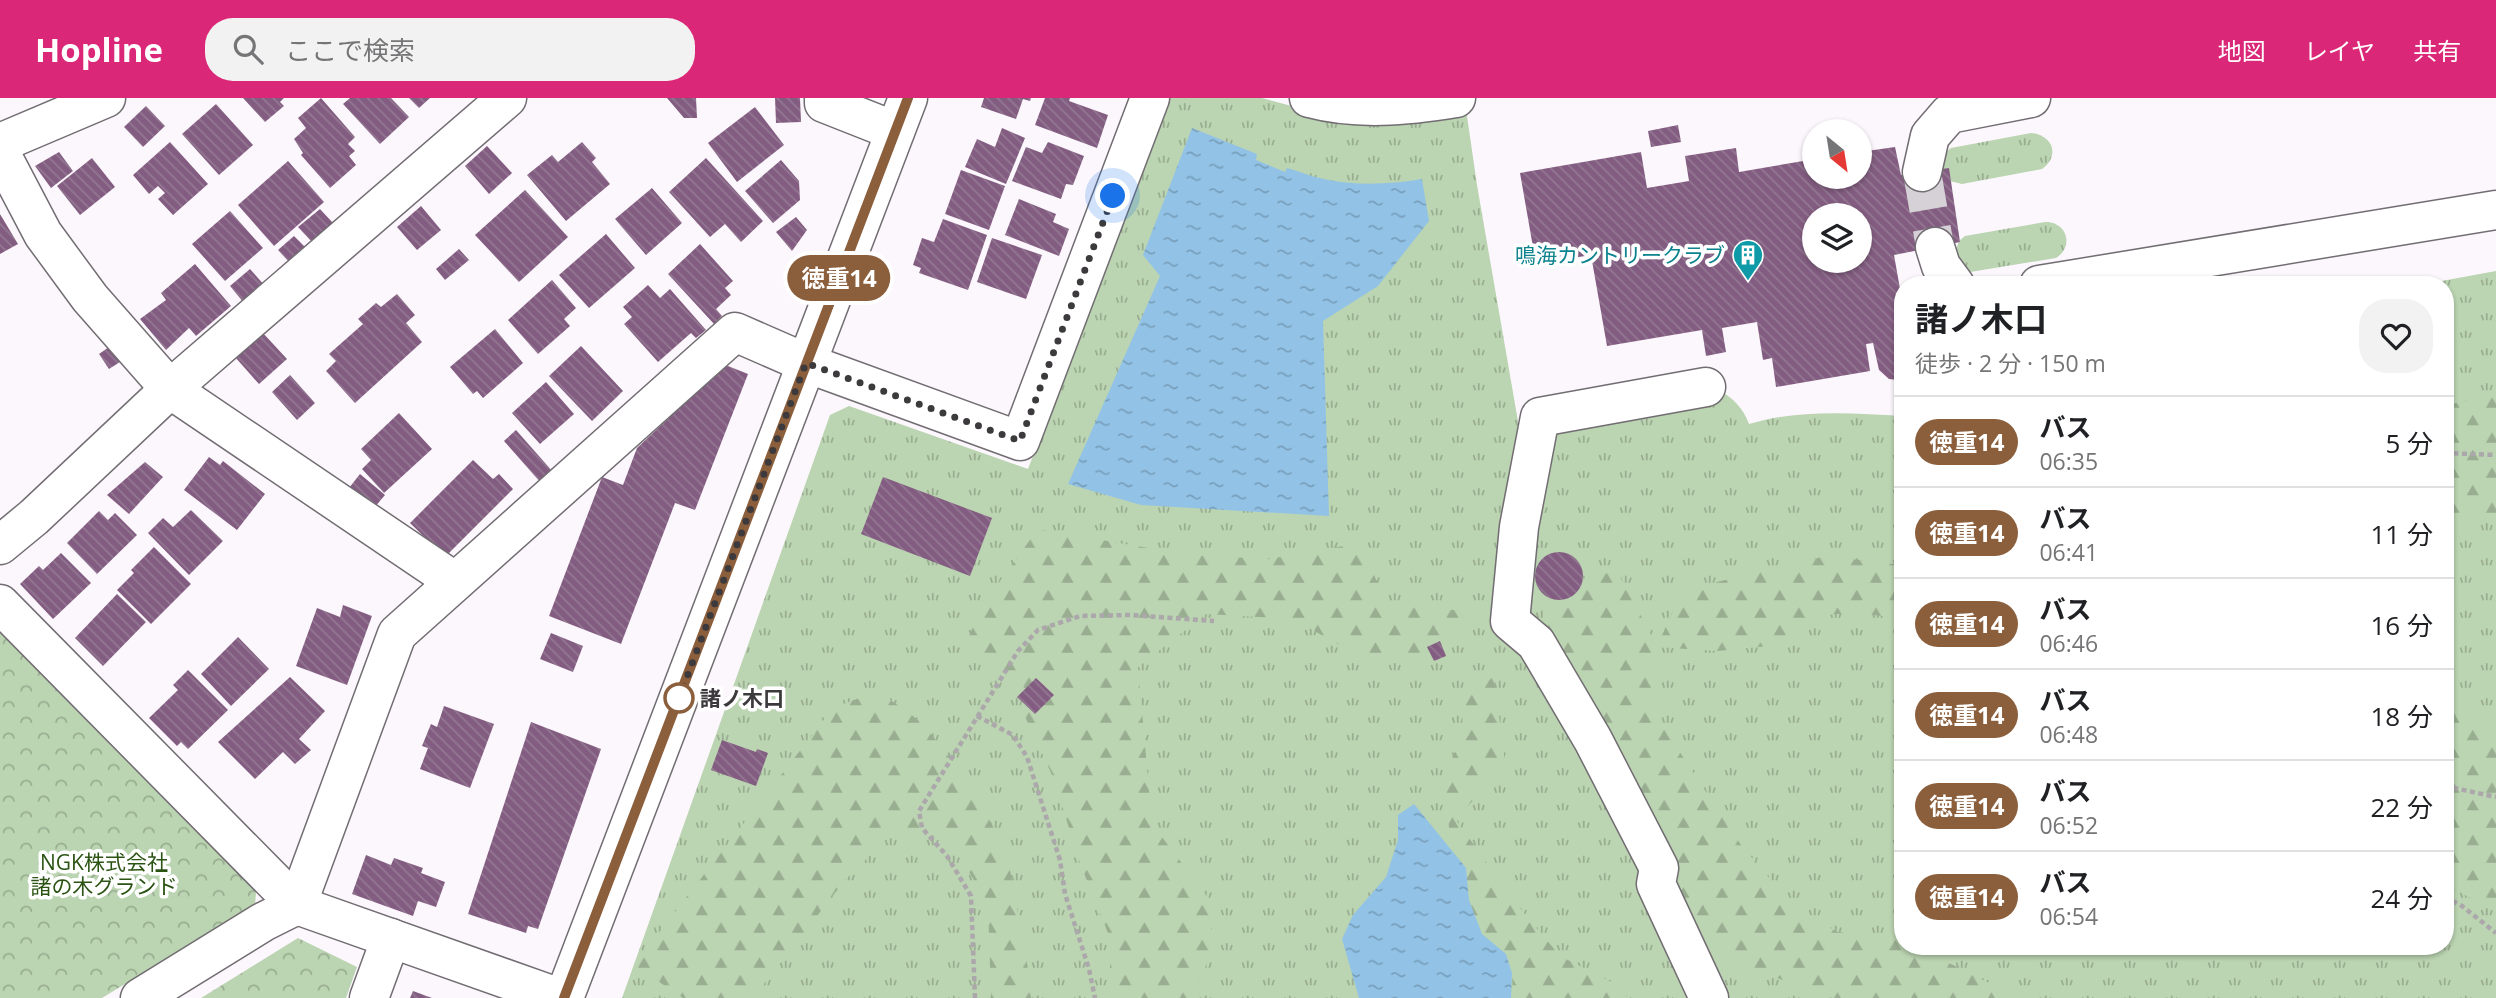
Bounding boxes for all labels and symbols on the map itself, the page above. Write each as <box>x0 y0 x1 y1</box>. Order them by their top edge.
north arrow <box>1802 119 1872 189</box>
your location <box>1095 178 1130 213</box>
building icon: 鳴海カントリークラブ <box>1731 238 1765 282</box>
place label: 鳴海カントリークラブ <box>1515 241 1725 269</box>
line badge: 徳重14 <box>790 255 888 301</box>
marker: 諸ノ木口 <box>664 683 694 713</box>
place label: 諸ノ木口 <box>700 684 784 712</box>
park label: NGK株式会社 諸の木グランド <box>31 848 178 900</box>

